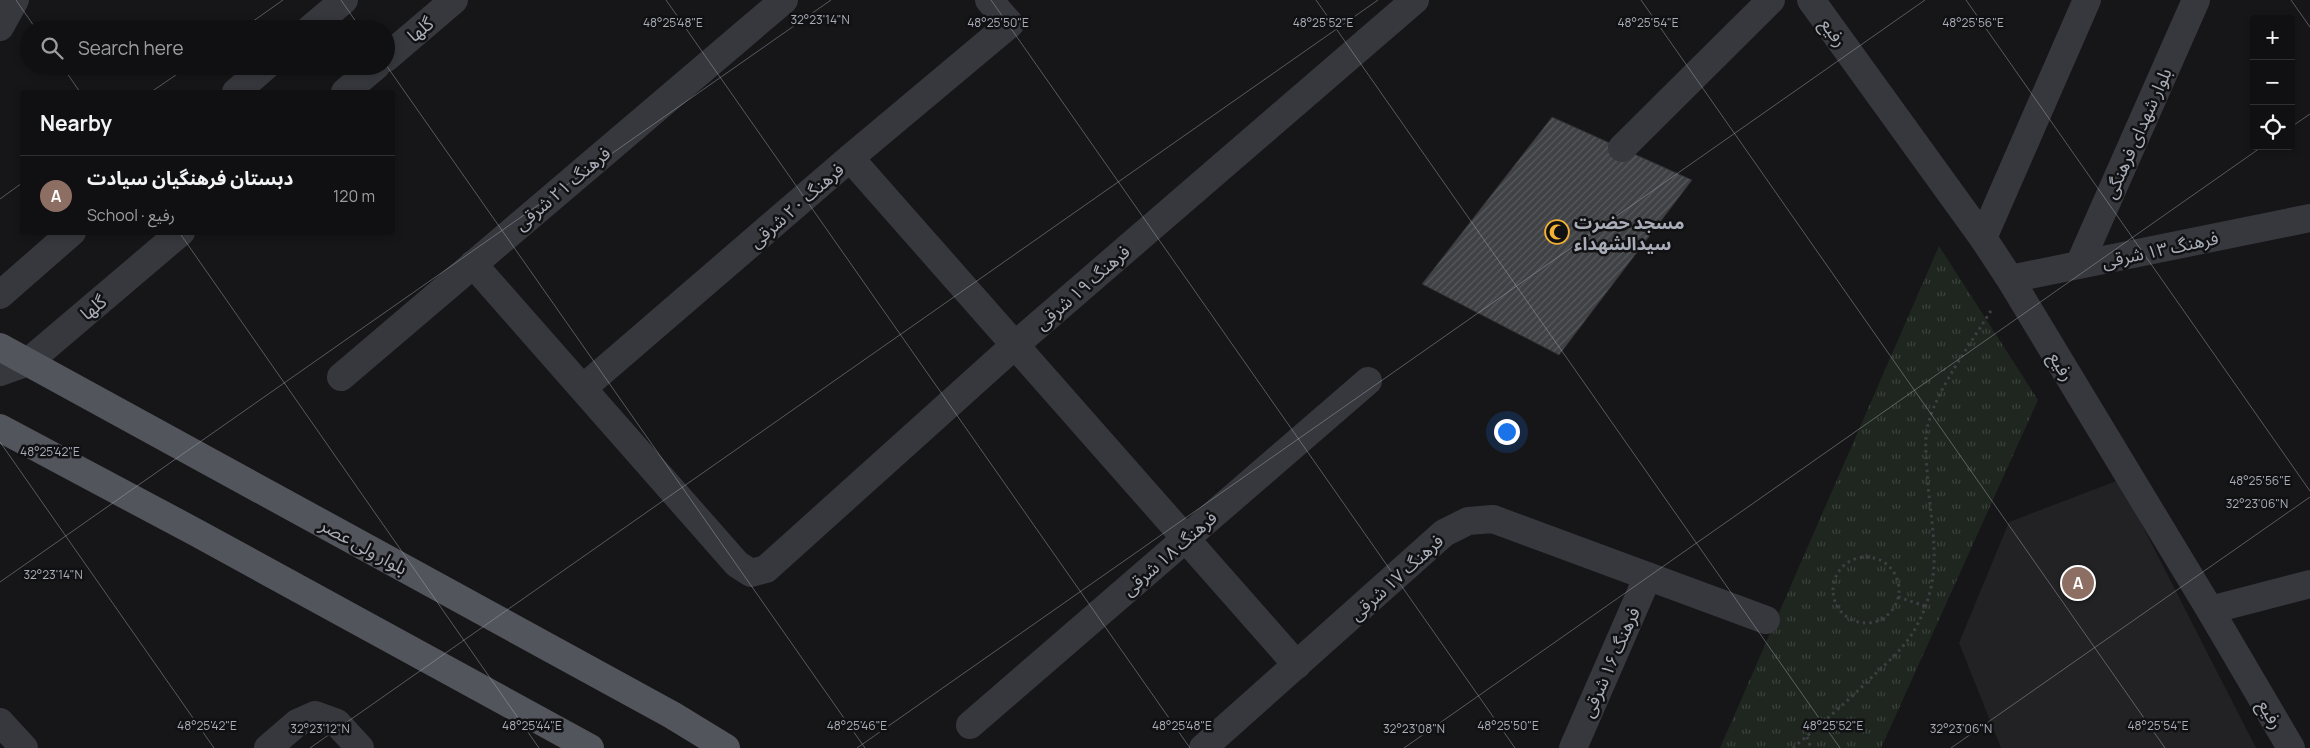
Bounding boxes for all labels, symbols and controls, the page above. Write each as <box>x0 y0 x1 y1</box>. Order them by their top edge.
street label: گلها <box>402 11 439 47</box>
text: 32°23'14"N <box>790 11 850 28</box>
street label: رفیع <box>1813 13 1853 53</box>
text: 48°25'48"E <box>643 14 703 31</box>
text: 48°25'50"E <box>967 14 1029 31</box>
text: 48°25'52"E <box>1293 14 1354 31</box>
text: 48°25'54"E <box>1618 14 1679 31</box>
text: 48°25'56"E <box>1942 14 2004 31</box>
map controls <box>2250 15 2295 150</box>
button: + <box>2250 15 2295 60</box>
search box <box>20 20 395 75</box>
icon: search <box>38 34 66 62</box>
text: Search here <box>78 35 184 61</box>
button: − <box>2250 60 2295 105</box>
street label: بلوار شهدای فرهنگی <box>2097 64 2177 202</box>
button: locate <box>2250 105 2295 150</box>
text: Nearby <box>40 109 112 137</box>
street label: فرهنگ ۲۱ شرقی <box>509 141 615 235</box>
street label: فرهنگ ۲۰ شرقی <box>743 157 849 253</box>
text: دبستان فرهنگیان سیادت <box>87 165 293 191</box>
text: A <box>51 185 61 207</box>
text: 120 m <box>333 185 375 207</box>
text: School · رفیع <box>87 204 175 226</box>
place label: مسجد حضرت سیدالشهداء <box>1574 210 1684 255</box>
mosque icon: مسجد حضرت سیدالشهداء <box>1544 219 1570 245</box>
street label: فرهنگ ۱۳ شرقی <box>2100 225 2220 273</box>
street label: فرهنگ ۱۹ شرقی <box>1029 239 1135 335</box>
street label: گلها <box>75 289 112 325</box>
street label: رفیع <box>2041 347 2080 387</box>
your location <box>1494 419 1520 445</box>
text: 48°25'42"E <box>20 443 80 460</box>
text: 48°25'56"E <box>2229 472 2291 489</box>
text: 32°23'06"N <box>2226 495 2288 512</box>
street label: فرهنگ ۱۸ شرقی <box>1116 505 1222 601</box>
street label: بلوار ولی عصر <box>315 512 412 580</box>
street label: فرهنگ ۱۷ شرقی <box>1344 528 1448 626</box>
pin: A <box>2062 564 2094 602</box>
text: 32°23'14"N <box>23 566 83 583</box>
street label: فرهنگ ۱۶ شرقی <box>1575 603 1645 721</box>
street label: رفیع <box>2250 695 2289 735</box>
text: 48°25'42"E <box>177 717 237 734</box>
text: 48°25'44"E <box>502 717 562 734</box>
text: 48°25'46"E <box>827 717 887 734</box>
text: 48°25'48"E <box>1152 717 1212 734</box>
text: 48°25'50"E <box>1477 717 1539 734</box>
text: 48°25'52"E <box>1803 717 1864 734</box>
text: 48°25'54"E <box>2128 717 2189 734</box>
text: 32°23'12"N <box>290 720 350 737</box>
text: 32°23'08"N <box>1383 720 1445 737</box>
text: 32°23'06"N <box>1930 720 1992 737</box>

